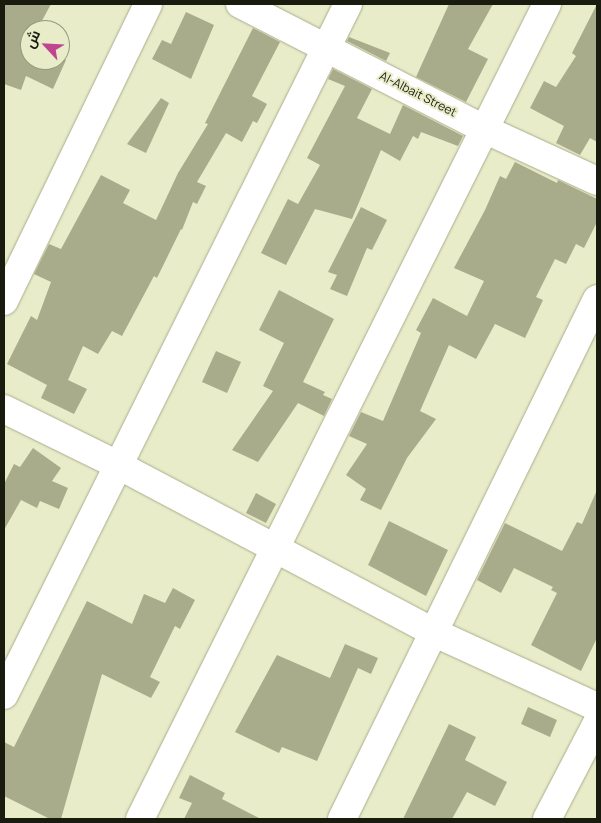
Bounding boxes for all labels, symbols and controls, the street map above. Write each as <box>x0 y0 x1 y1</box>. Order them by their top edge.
north arrow <box>20 20 70 70</box>
text: ش <box>19 27 44 51</box>
street label: Al-Albait Street <box>377 68 459 120</box>

